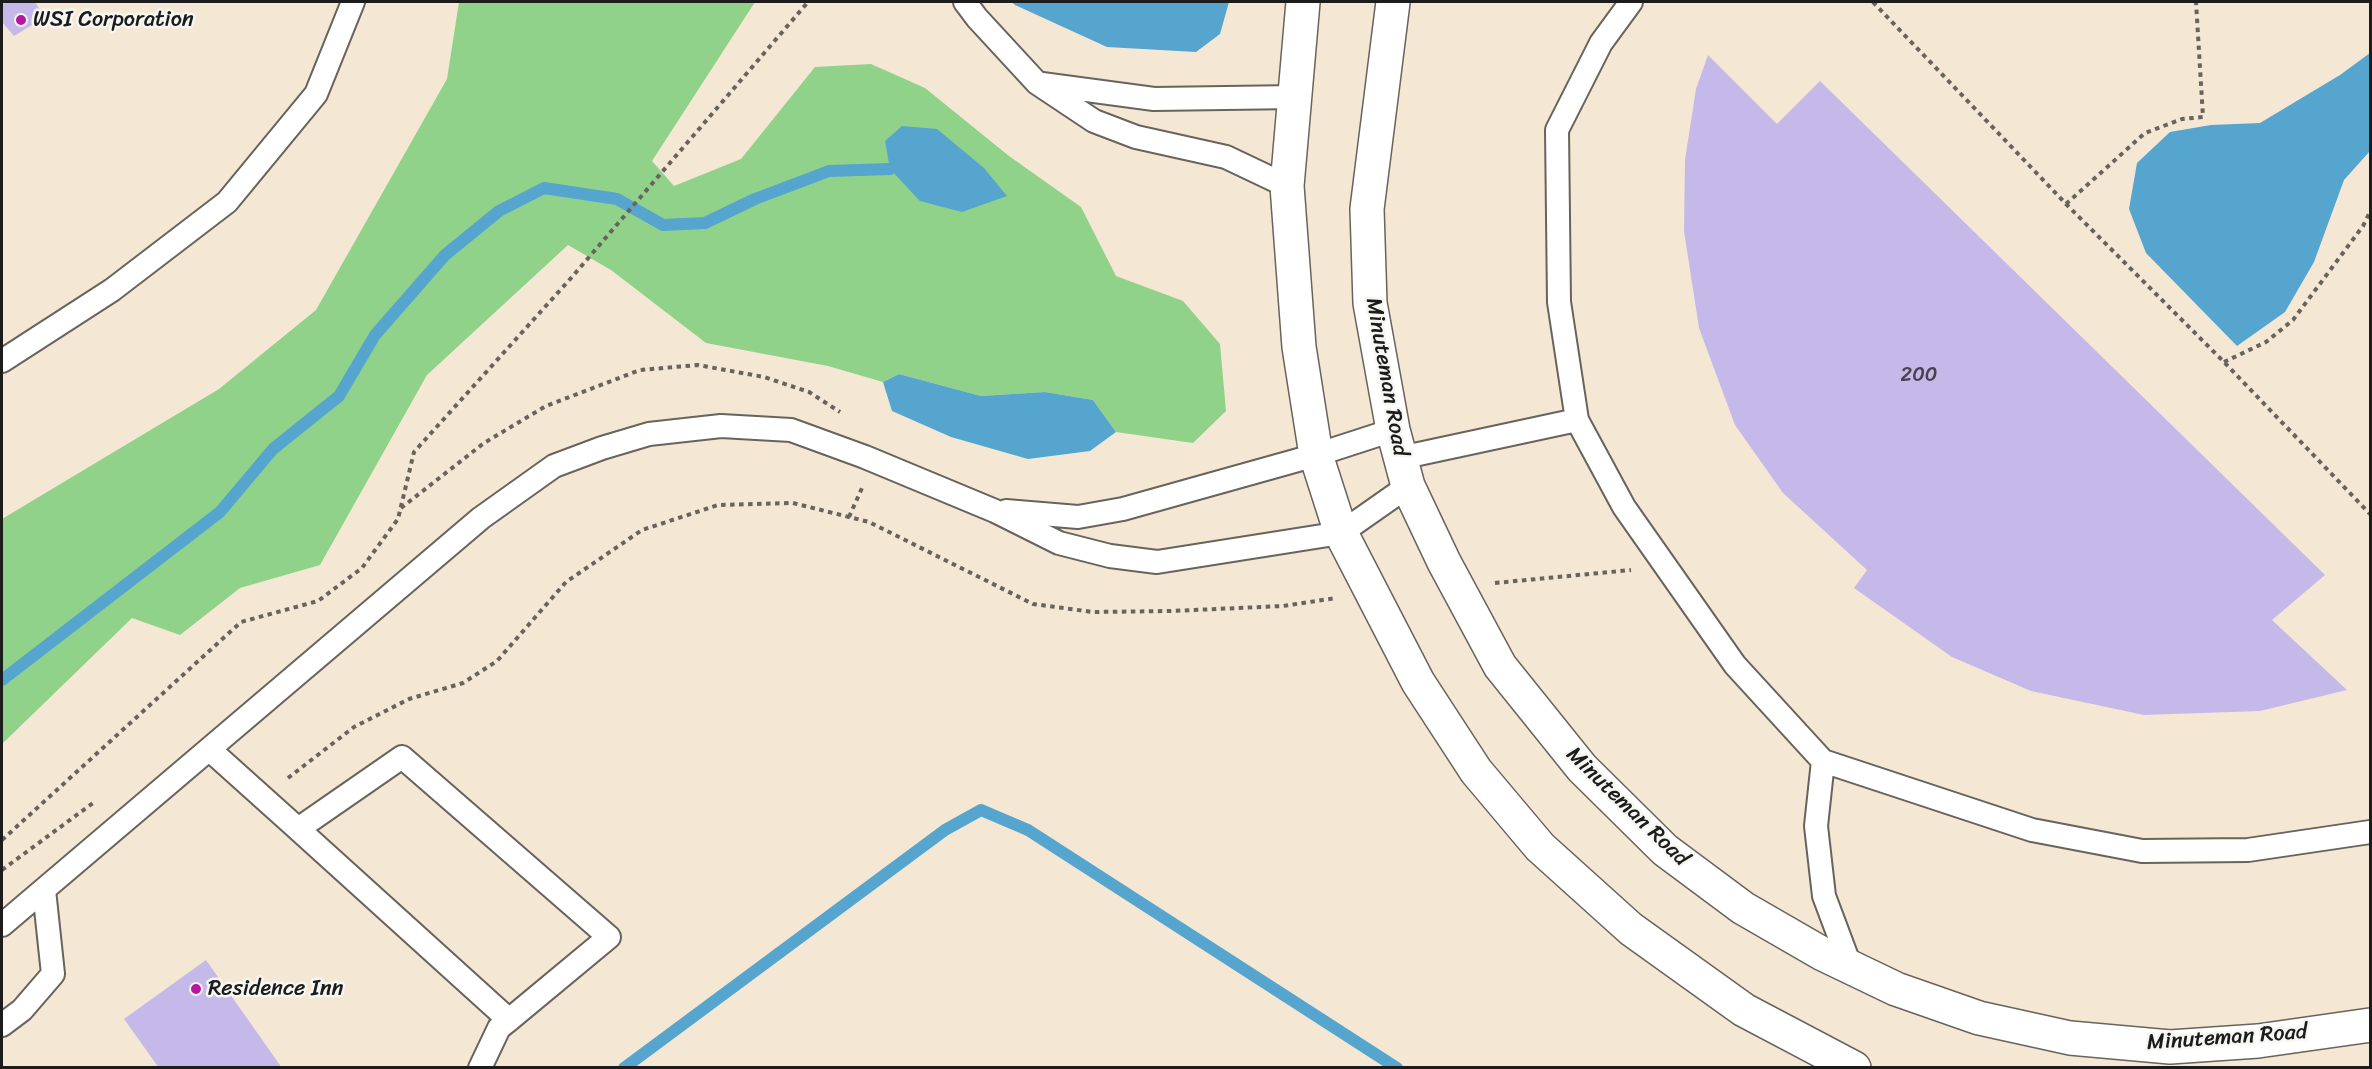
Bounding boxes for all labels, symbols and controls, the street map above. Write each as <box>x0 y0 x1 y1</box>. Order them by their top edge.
place label: WSI Corporation <box>33 7 194 33</box>
marker: WSI Corporation <box>14 13 28 27</box>
street label: Minuteman Road <box>1359 296 1413 458</box>
house number: 200 <box>1901 364 1937 388</box>
street label: Minuteman Road <box>1560 742 1694 872</box>
place label: Residence Inn <box>208 976 343 1002</box>
marker: Residence Inn <box>189 982 203 996</box>
street label: Minuteman Road <box>2146 1019 2308 1057</box>

